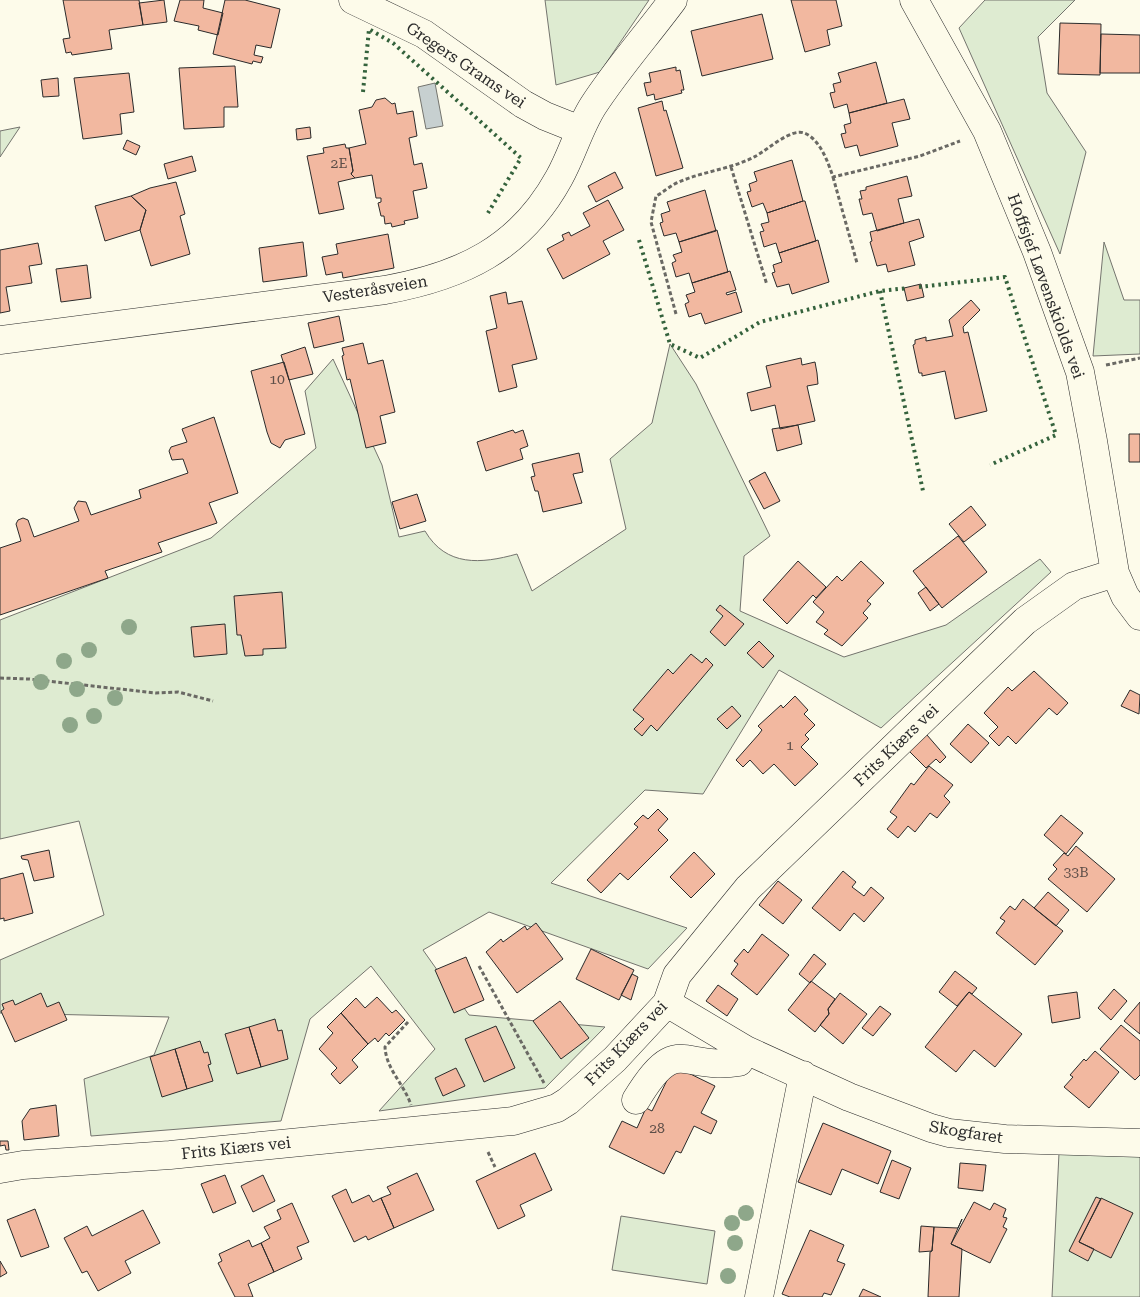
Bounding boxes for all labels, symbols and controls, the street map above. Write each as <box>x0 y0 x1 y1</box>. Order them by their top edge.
street label: Gregers Grams vei <box>403 18 529 112</box>
house number: 2E <box>331 155 347 171</box>
street label: Hoffsjef Løvenskiolds vei <box>1004 191 1088 381</box>
street label: Vesteråsveien <box>321 271 429 307</box>
house number: 10 <box>269 371 285 387</box>
street label: Frits Kiærs vei <box>850 700 942 790</box>
house number: 1 <box>786 737 794 753</box>
house number: 33B <box>1063 864 1089 880</box>
street label: Frits Kiærs vei <box>581 997 671 1089</box>
street label: Skogfaret <box>928 1117 1004 1147</box>
house number: 28 <box>649 1120 665 1136</box>
street label: Frits Kiærs vei <box>180 1133 292 1163</box>

